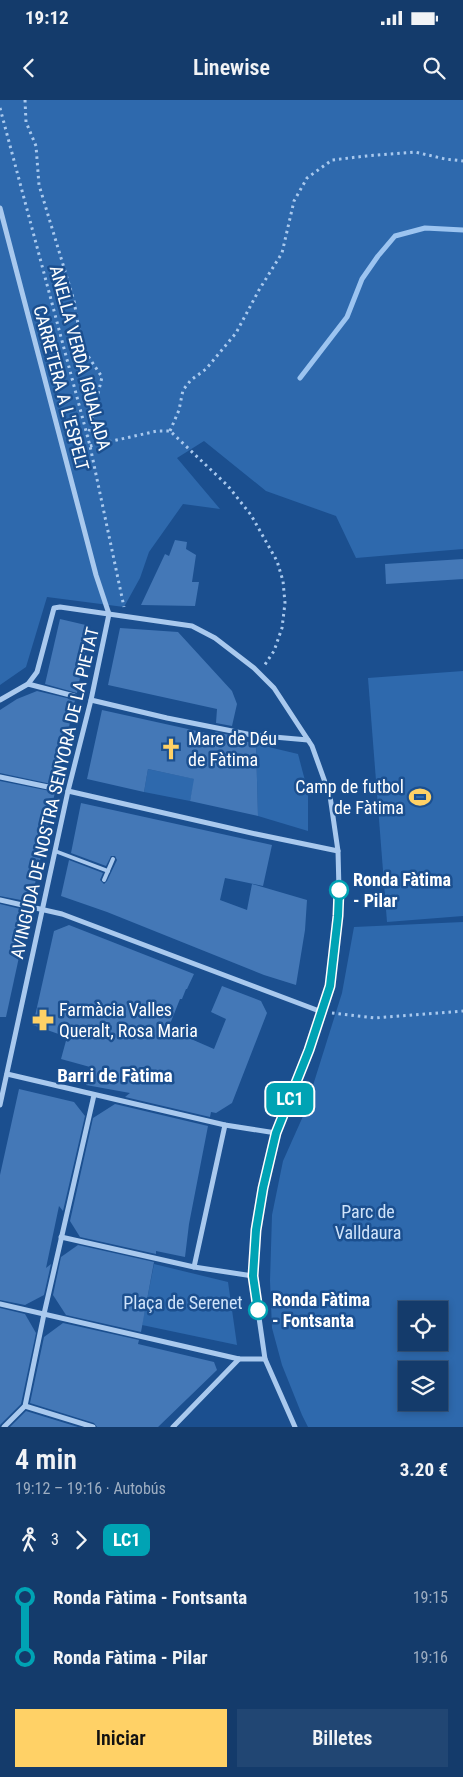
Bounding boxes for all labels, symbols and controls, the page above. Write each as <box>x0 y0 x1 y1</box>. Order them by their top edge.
text: 19:12 <box>25 6 69 29</box>
icon: back <box>15 54 43 82</box>
icon: search <box>420 54 448 82</box>
text: Linewise <box>193 55 270 80</box>
street label: ANELLA VERDA IGUALADA <box>46 263 115 453</box>
street label: CARRETERA A L'ESPELT <box>29 303 94 473</box>
street label: AVINGUDA DE NOSTRA SENYORA DE LA PIETAT <box>6 625 103 961</box>
place label: Mare de Déu de Fàtima <box>188 728 277 770</box>
church icon: Mare de Déu de Fàtima <box>158 736 184 762</box>
place label: Camp de futbol de Fàtima <box>295 776 404 818</box>
sports icon: Camp de futbol de Fàtima <box>407 784 433 810</box>
place label: Ronda Fàtima - Pilar <box>353 869 451 911</box>
marker: Ronda Fàtima - Pilar <box>329 880 349 900</box>
place label: Farmàcia Valles Queralt, Rosa Maria <box>59 999 198 1041</box>
pharmacy icon: Farmàcia Valles Queralt, Rosa Maria <box>30 1007 56 1033</box>
district label: Barri de Fàtima <box>57 1064 173 1087</box>
line badge: LC1 <box>261 1083 319 1115</box>
text: LC1 <box>276 1088 304 1109</box>
park label: Parc de Valldaura <box>335 1201 401 1243</box>
place label: Ronda Fàtima - Fontsanta <box>272 1289 370 1331</box>
park label: Plaça de Serenet <box>123 1292 243 1313</box>
marker: Ronda Fàtima - Fontsanta <box>248 1300 268 1320</box>
map controls <box>398 1301 448 1411</box>
button: locate <box>398 1301 448 1351</box>
button: layers <box>398 1361 448 1411</box>
text: 4 min <box>15 1443 77 1476</box>
text: 3.20 € <box>400 1458 448 1481</box>
text: 19:12 – 19:16 · Autobús <box>15 1479 166 1498</box>
icon: walk <box>15 1526 43 1554</box>
icon: forward <box>67 1526 95 1554</box>
text: LC1 <box>113 1529 140 1550</box>
text: 3 <box>51 1530 59 1549</box>
text: Ronda Fàtima - Fontsanta <box>53 1586 247 1609</box>
text: 19:15 <box>413 1588 448 1607</box>
text: Ronda Fàtima - Pilar <box>53 1646 208 1669</box>
text: 19:16 <box>413 1648 448 1667</box>
button: Iniciar <box>15 1709 227 1767</box>
button: Billetes <box>237 1709 448 1767</box>

